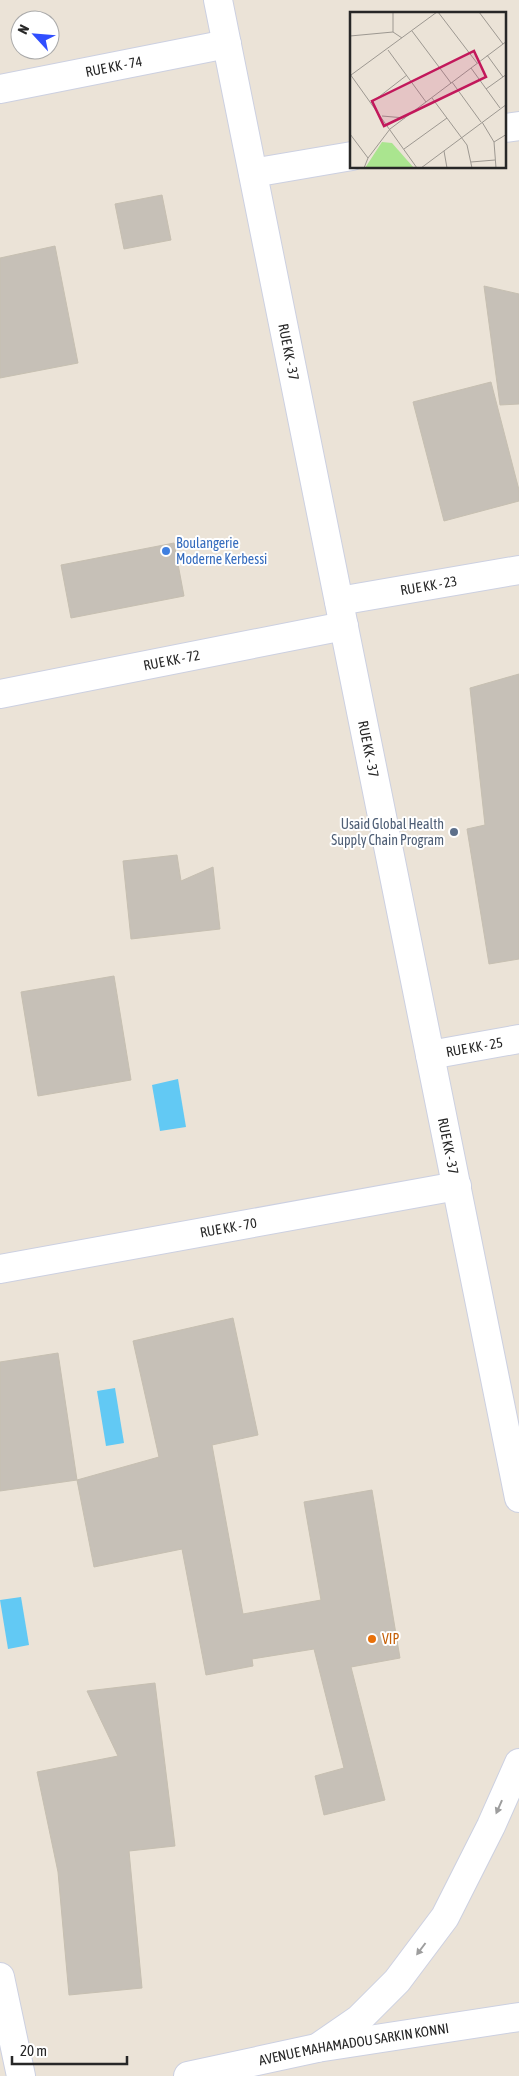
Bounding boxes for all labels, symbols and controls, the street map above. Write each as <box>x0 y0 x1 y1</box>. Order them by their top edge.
north arrow <box>10 10 60 60</box>
inset map <box>350 12 506 169</box>
text: N <box>14 22 32 37</box>
street label: RUE KK - 74 <box>84 53 144 80</box>
street label: RUE KK - 37 <box>275 322 302 382</box>
place label: Boulangerie Moderne Kerbessi <box>176 535 267 567</box>
marker: Boulangerie Moderne Kerbessi <box>160 545 172 557</box>
street label: RUE KK - 23 <box>399 573 458 598</box>
street label: RUE KK - 72 <box>142 647 201 673</box>
street label: RUE KK - 37 <box>355 719 382 779</box>
place label: Usaid Global Health Supply Chain Program <box>331 816 444 848</box>
marker: Usaid Global Health Supply Chain Program <box>448 826 460 838</box>
street label: RUE KK - 25 <box>445 1034 504 1060</box>
street label: RUE KK - 37 <box>435 1116 462 1176</box>
street label: RUE KK - 70 <box>199 1214 258 1241</box>
place label: VIP <box>382 1631 399 1647</box>
marker: VIP <box>366 1633 378 1645</box>
one-way arrow <box>495 1800 503 1814</box>
one-way arrow <box>416 1942 426 1956</box>
street label: AVENUE MAHAMADOU SARKIN KONNI <box>257 2020 450 2068</box>
scale bar <box>12 2034 128 2066</box>
text: 20 m <box>20 2042 47 2059</box>

